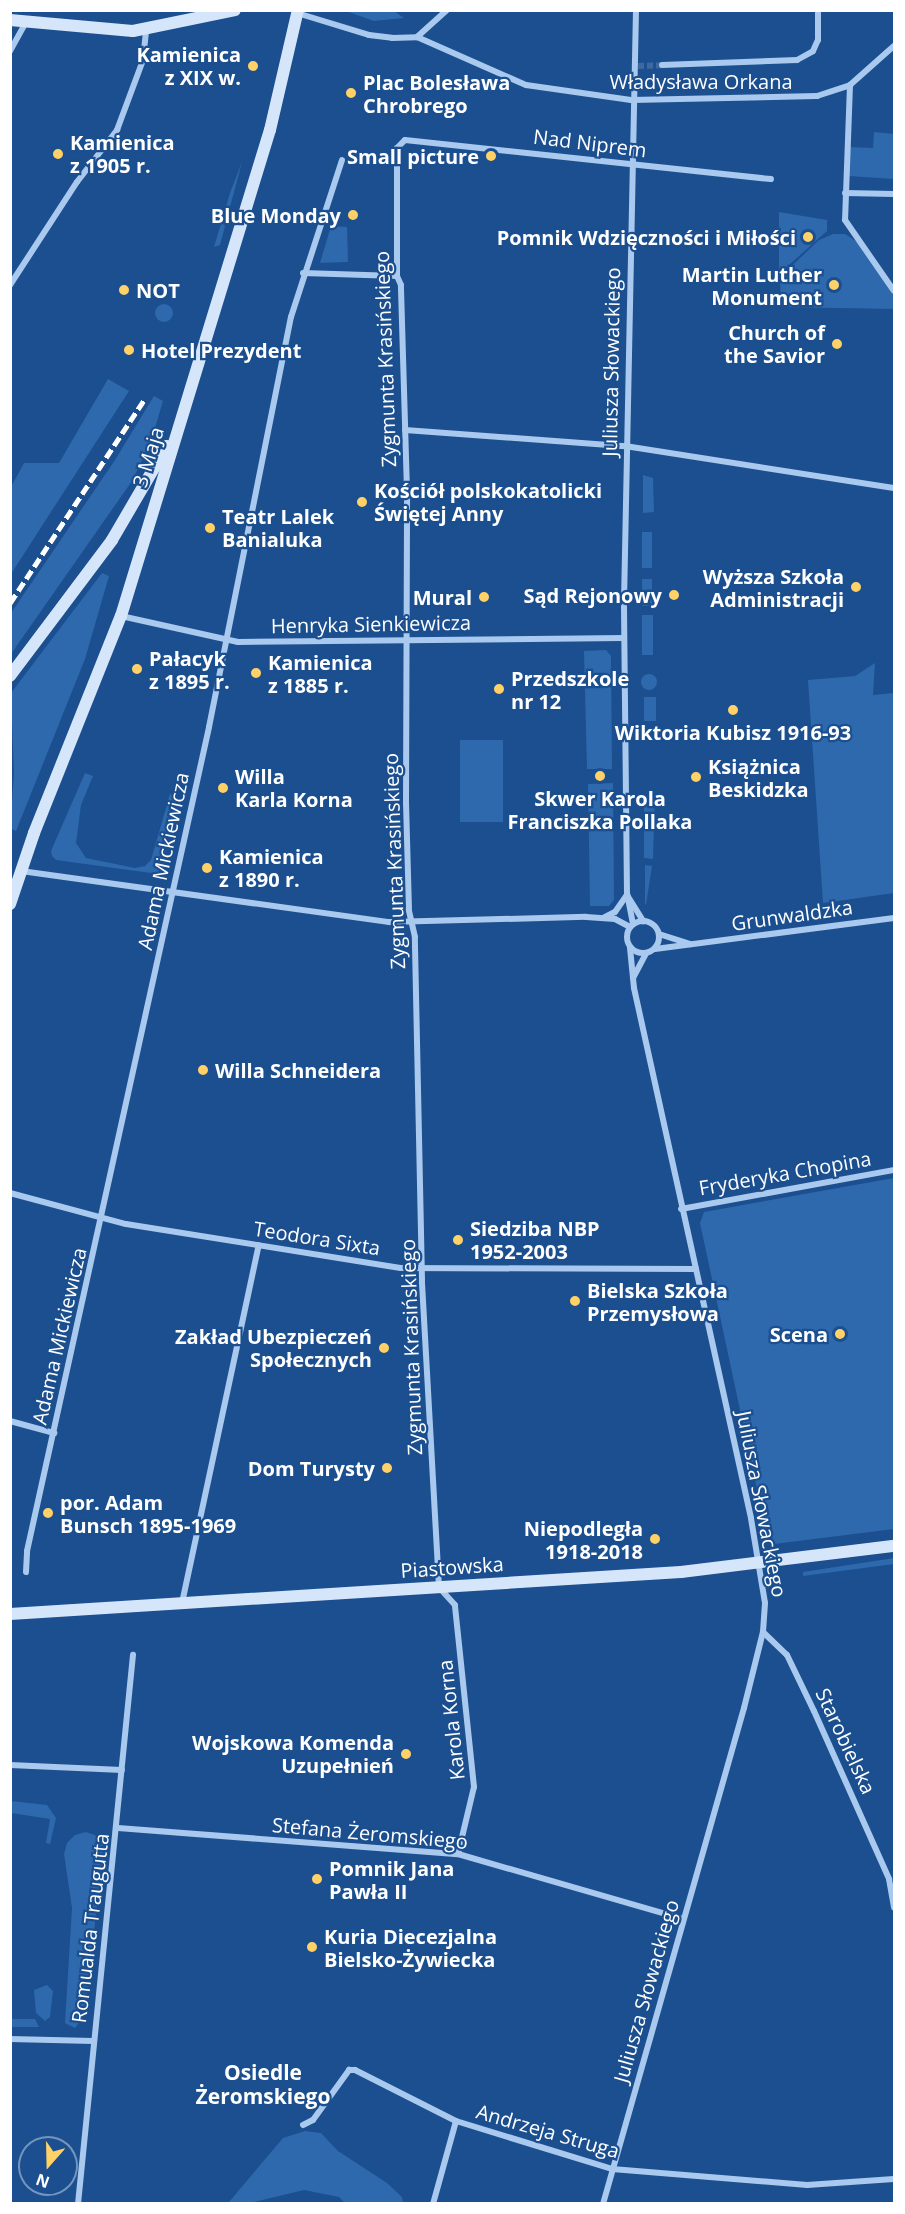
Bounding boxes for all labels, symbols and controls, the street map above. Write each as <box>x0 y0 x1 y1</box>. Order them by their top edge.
place label: Kamienica z XIX w. <box>136 42 241 89</box>
marker: Kamienica z XIX w. <box>246 59 260 73</box>
street label: Władysława Orkana <box>609 69 793 93</box>
place label: Plac Bolesława Chrobrego <box>363 70 510 117</box>
marker: Plac Bolesława Chrobrego <box>344 86 358 100</box>
street label: Nad Niprem <box>532 124 648 162</box>
place label: Kamienica z 1905 r. <box>70 130 175 177</box>
place label: Small picture <box>347 144 479 168</box>
marker: Kamienica z 1905 r. <box>51 147 65 161</box>
marker: Small picture <box>484 149 498 163</box>
place label: Blue Monday <box>211 203 341 227</box>
marker: Blue Monday <box>346 208 360 222</box>
place label: Pomnik Wdzięczności i Miłości <box>497 225 796 249</box>
marker: Pomnik Wdzięczności i Miłości <box>801 230 815 244</box>
street label: Zygmunta Krasińskiego <box>369 250 401 468</box>
place label: Martin Luther Monument <box>682 262 822 309</box>
street label: Juliusza Słowackiego <box>597 267 625 457</box>
place label: NOT <box>136 278 180 302</box>
marker: Martin Luther Monument <box>827 278 841 292</box>
marker: NOT <box>117 283 131 297</box>
place label: Church of the Savior <box>724 320 825 367</box>
marker: Church of the Savior <box>830 337 844 351</box>
place label: Hotel Prezydent <box>141 338 301 362</box>
marker: Hotel Prezydent <box>122 343 136 357</box>
street label: 3 Maja <box>127 424 169 490</box>
place label: Kościół polskokatolicki Świętej Anny <box>374 478 602 525</box>
marker: Kościół polskokatolicki Świętej Anny <box>355 495 369 509</box>
place label: Teatr Lalek Banialuka <box>222 504 334 551</box>
marker: Teatr Lalek Banialuka <box>203 521 217 535</box>
place label: Wyższa Szkoła Administracji <box>703 564 844 611</box>
marker: Wyższa Szkoła Administracji <box>849 580 863 594</box>
place label: Sąd Rejonowy <box>524 583 662 607</box>
place label: Mural <box>413 585 472 609</box>
marker: Sąd Rejonowy <box>667 588 681 602</box>
marker: Mural <box>477 590 491 604</box>
street label: Henryka Sienkiewicza <box>271 610 471 638</box>
place label: Pałacyk z 1895 r. <box>149 646 230 693</box>
place label: Kamienica z 1885 r. <box>268 650 373 697</box>
marker: Pałacyk z 1895 r. <box>130 662 144 676</box>
marker: Kamienica z 1885 r. <box>249 666 263 680</box>
place label: Przedszkole nr 12 <box>511 666 629 713</box>
marker: Przedszkole nr 12 <box>492 682 506 696</box>
marker: Wiktoria Kubisz 1916-93 <box>726 703 740 717</box>
place label: Wiktoria Kubisz 1916-93 <box>615 720 851 744</box>
street label: Zygmunta Krasińskiego <box>378 752 410 970</box>
place label: Książnica Beskidzka <box>708 754 809 801</box>
place label: Willa Karla Korna <box>235 765 353 812</box>
marker: Skwer Karola Franciszka Pollaka <box>593 769 607 783</box>
street label: Adama Mickiewicza <box>132 770 194 952</box>
marker: Książnica Beskidzka <box>689 770 703 784</box>
marker: Willa Karla Korna <box>216 781 230 795</box>
place label: Skwer Karola Franciszka Pollaka <box>508 786 692 833</box>
place label: Kamienica z 1890 r. <box>219 844 324 891</box>
marker: Kamienica z 1890 r. <box>200 861 214 875</box>
street label: Grunwaldzka <box>730 895 854 935</box>
place label: Willa Schneidera <box>215 1058 381 1082</box>
marker: Willa Schneidera <box>196 1063 210 1077</box>
street label: Fryderyka Chopina <box>697 1146 873 1200</box>
street label: Teodora Sixta <box>252 1216 382 1260</box>
place label: Siedziba NBP 1952-2003 <box>470 1216 600 1263</box>
marker: Siedziba NBP 1952-2003 <box>451 1233 465 1247</box>
street label: Zygmunta Krasińskiego <box>395 1238 427 1456</box>
street label: Adama Mickiewicza <box>27 1245 91 1427</box>
place label: Bielska Szkoła Przemysłowa <box>587 1278 728 1325</box>
marker: Bielska Szkoła Przemysłowa <box>568 1294 582 1308</box>
place label: Scena <box>770 1322 828 1346</box>
place label: Zakład Ubezpieczeń Społecznych <box>175 1324 372 1371</box>
marker: Scena <box>833 1327 847 1341</box>
marker: Zakład Ubezpieczeń Społecznych <box>377 1341 391 1355</box>
street label: Juliusza Słowackiego <box>732 1409 792 1599</box>
place label: Dom Turysty <box>248 1456 375 1480</box>
marker: Dom Turysty <box>380 1461 394 1475</box>
place label: por. Adam Bunsch 1895-1969 <box>60 1490 236 1537</box>
marker: por. Adam Bunsch 1895-1969 <box>41 1506 55 1520</box>
place label: Niepodległa 1918-2018 <box>524 1516 643 1563</box>
marker: Niepodległa 1918-2018 <box>648 1532 662 1546</box>
street label: Piastowska <box>400 1551 504 1583</box>
street label: Karola Korna <box>433 1659 469 1781</box>
street label: Starobielska <box>811 1684 881 1798</box>
place label: Wojskowa Komenda Uzupełnień <box>192 1730 394 1777</box>
marker: Wojskowa Komenda Uzupełnień <box>399 1747 413 1761</box>
street label: Stefana Żeromskiego <box>271 1812 469 1854</box>
street label: Romualda Traugutta <box>66 1832 114 2024</box>
place label: Pomnik Jana Pawła II <box>329 1856 454 1903</box>
marker: Pomnik Jana Pawła II <box>310 1872 324 1886</box>
street label: Juliusza Słowackiego <box>608 1897 684 2085</box>
place label: Kuria Diecezjalna Bielsko-Żywiecka <box>324 1924 497 1971</box>
marker: Kuria Diecezjalna Bielsko-Żywiecka <box>305 1940 319 1954</box>
district label: Osiedle Żeromskiego <box>196 2059 330 2109</box>
street label: Andrzeja Struga <box>474 2099 622 2163</box>
north arrow <box>18 2136 78 2196</box>
text: N <box>33 2168 52 2194</box>

